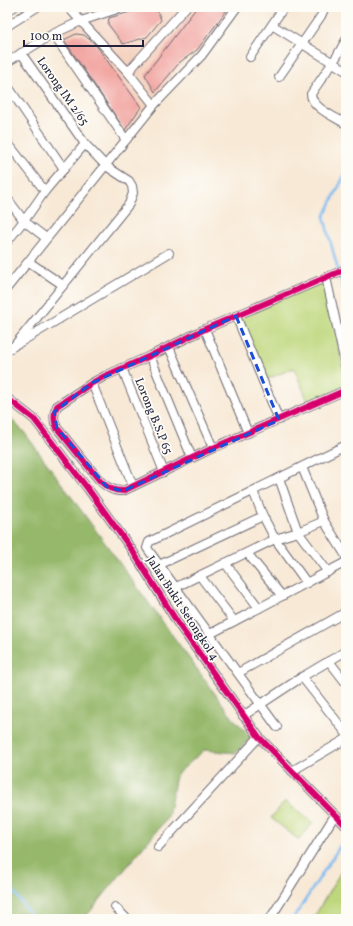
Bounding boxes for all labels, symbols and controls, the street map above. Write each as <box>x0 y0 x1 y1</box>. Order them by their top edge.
scale bar <box>24 22 143 48</box>
text: 100 m <box>30 29 63 45</box>
street label: Lorong IM 2/65 <box>33 54 92 129</box>
street label: Lorong B.S.P 65 <box>130 376 176 457</box>
street label: Jalan Bukit Setongkol 4 <box>142 553 222 664</box>

